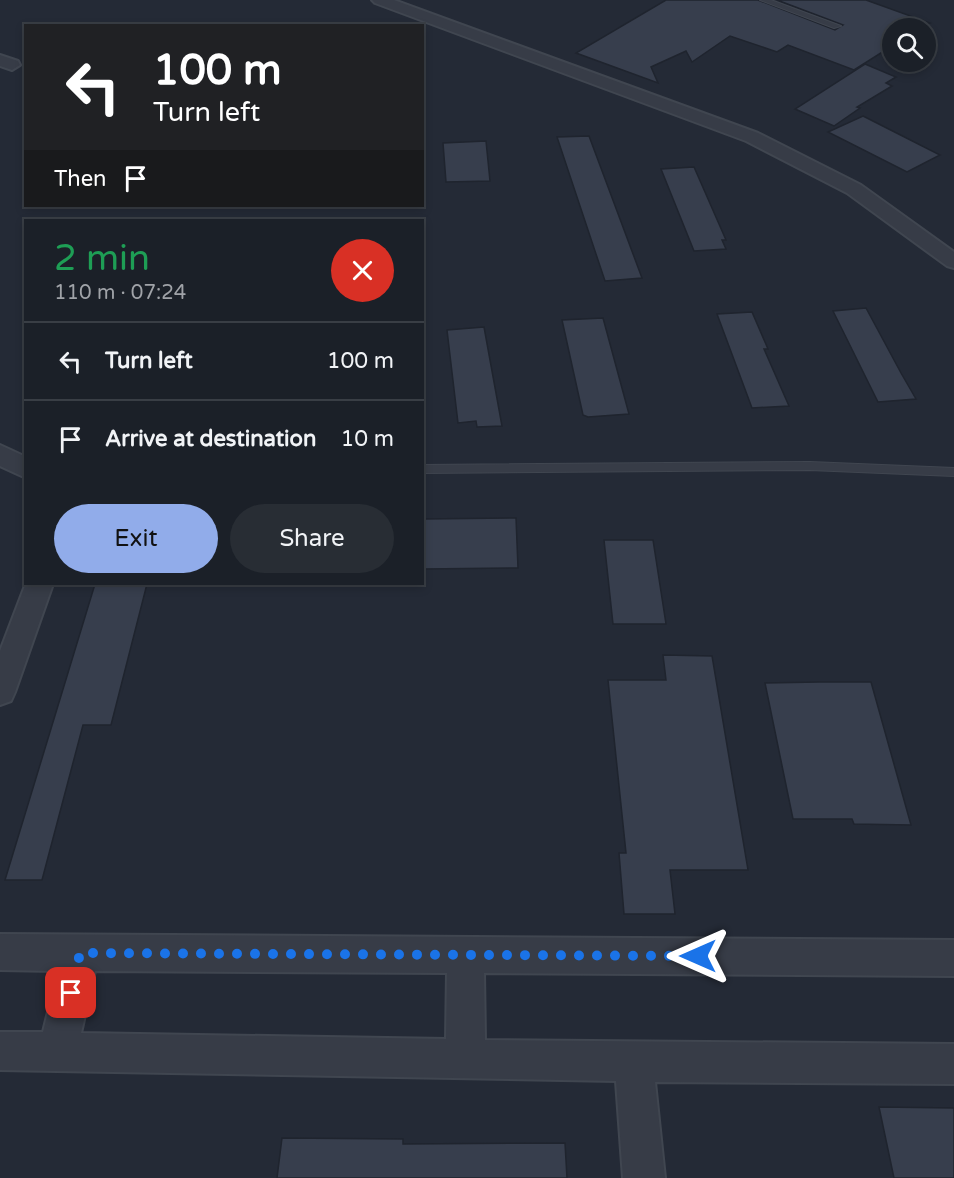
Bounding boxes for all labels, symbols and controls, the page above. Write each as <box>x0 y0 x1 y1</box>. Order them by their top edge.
map controls <box>882 18 936 72</box>
button: search <box>882 18 936 72</box>
text: 100 m <box>153 45 282 96</box>
icon: left <box>54 48 132 126</box>
text: Turn left <box>153 96 260 129</box>
icon: arrive <box>119 162 152 195</box>
text: Then <box>54 166 107 192</box>
text: 2 min <box>54 237 150 280</box>
button: close <box>331 239 394 302</box>
text: 110 m · 07:24 <box>54 281 186 305</box>
icon: left <box>54 345 87 378</box>
text: Turn left <box>105 348 193 374</box>
text: 100 m <box>327 348 394 374</box>
icon: arrive <box>54 423 87 456</box>
text: Arrive at destination <box>105 426 316 452</box>
text: 10 m <box>340 426 394 452</box>
button: Exit <box>54 504 218 573</box>
button: Share <box>230 504 394 573</box>
position arrow <box>666 924 730 988</box>
pin <box>45 967 96 1018</box>
icon: arrive <box>54 976 87 1009</box>

